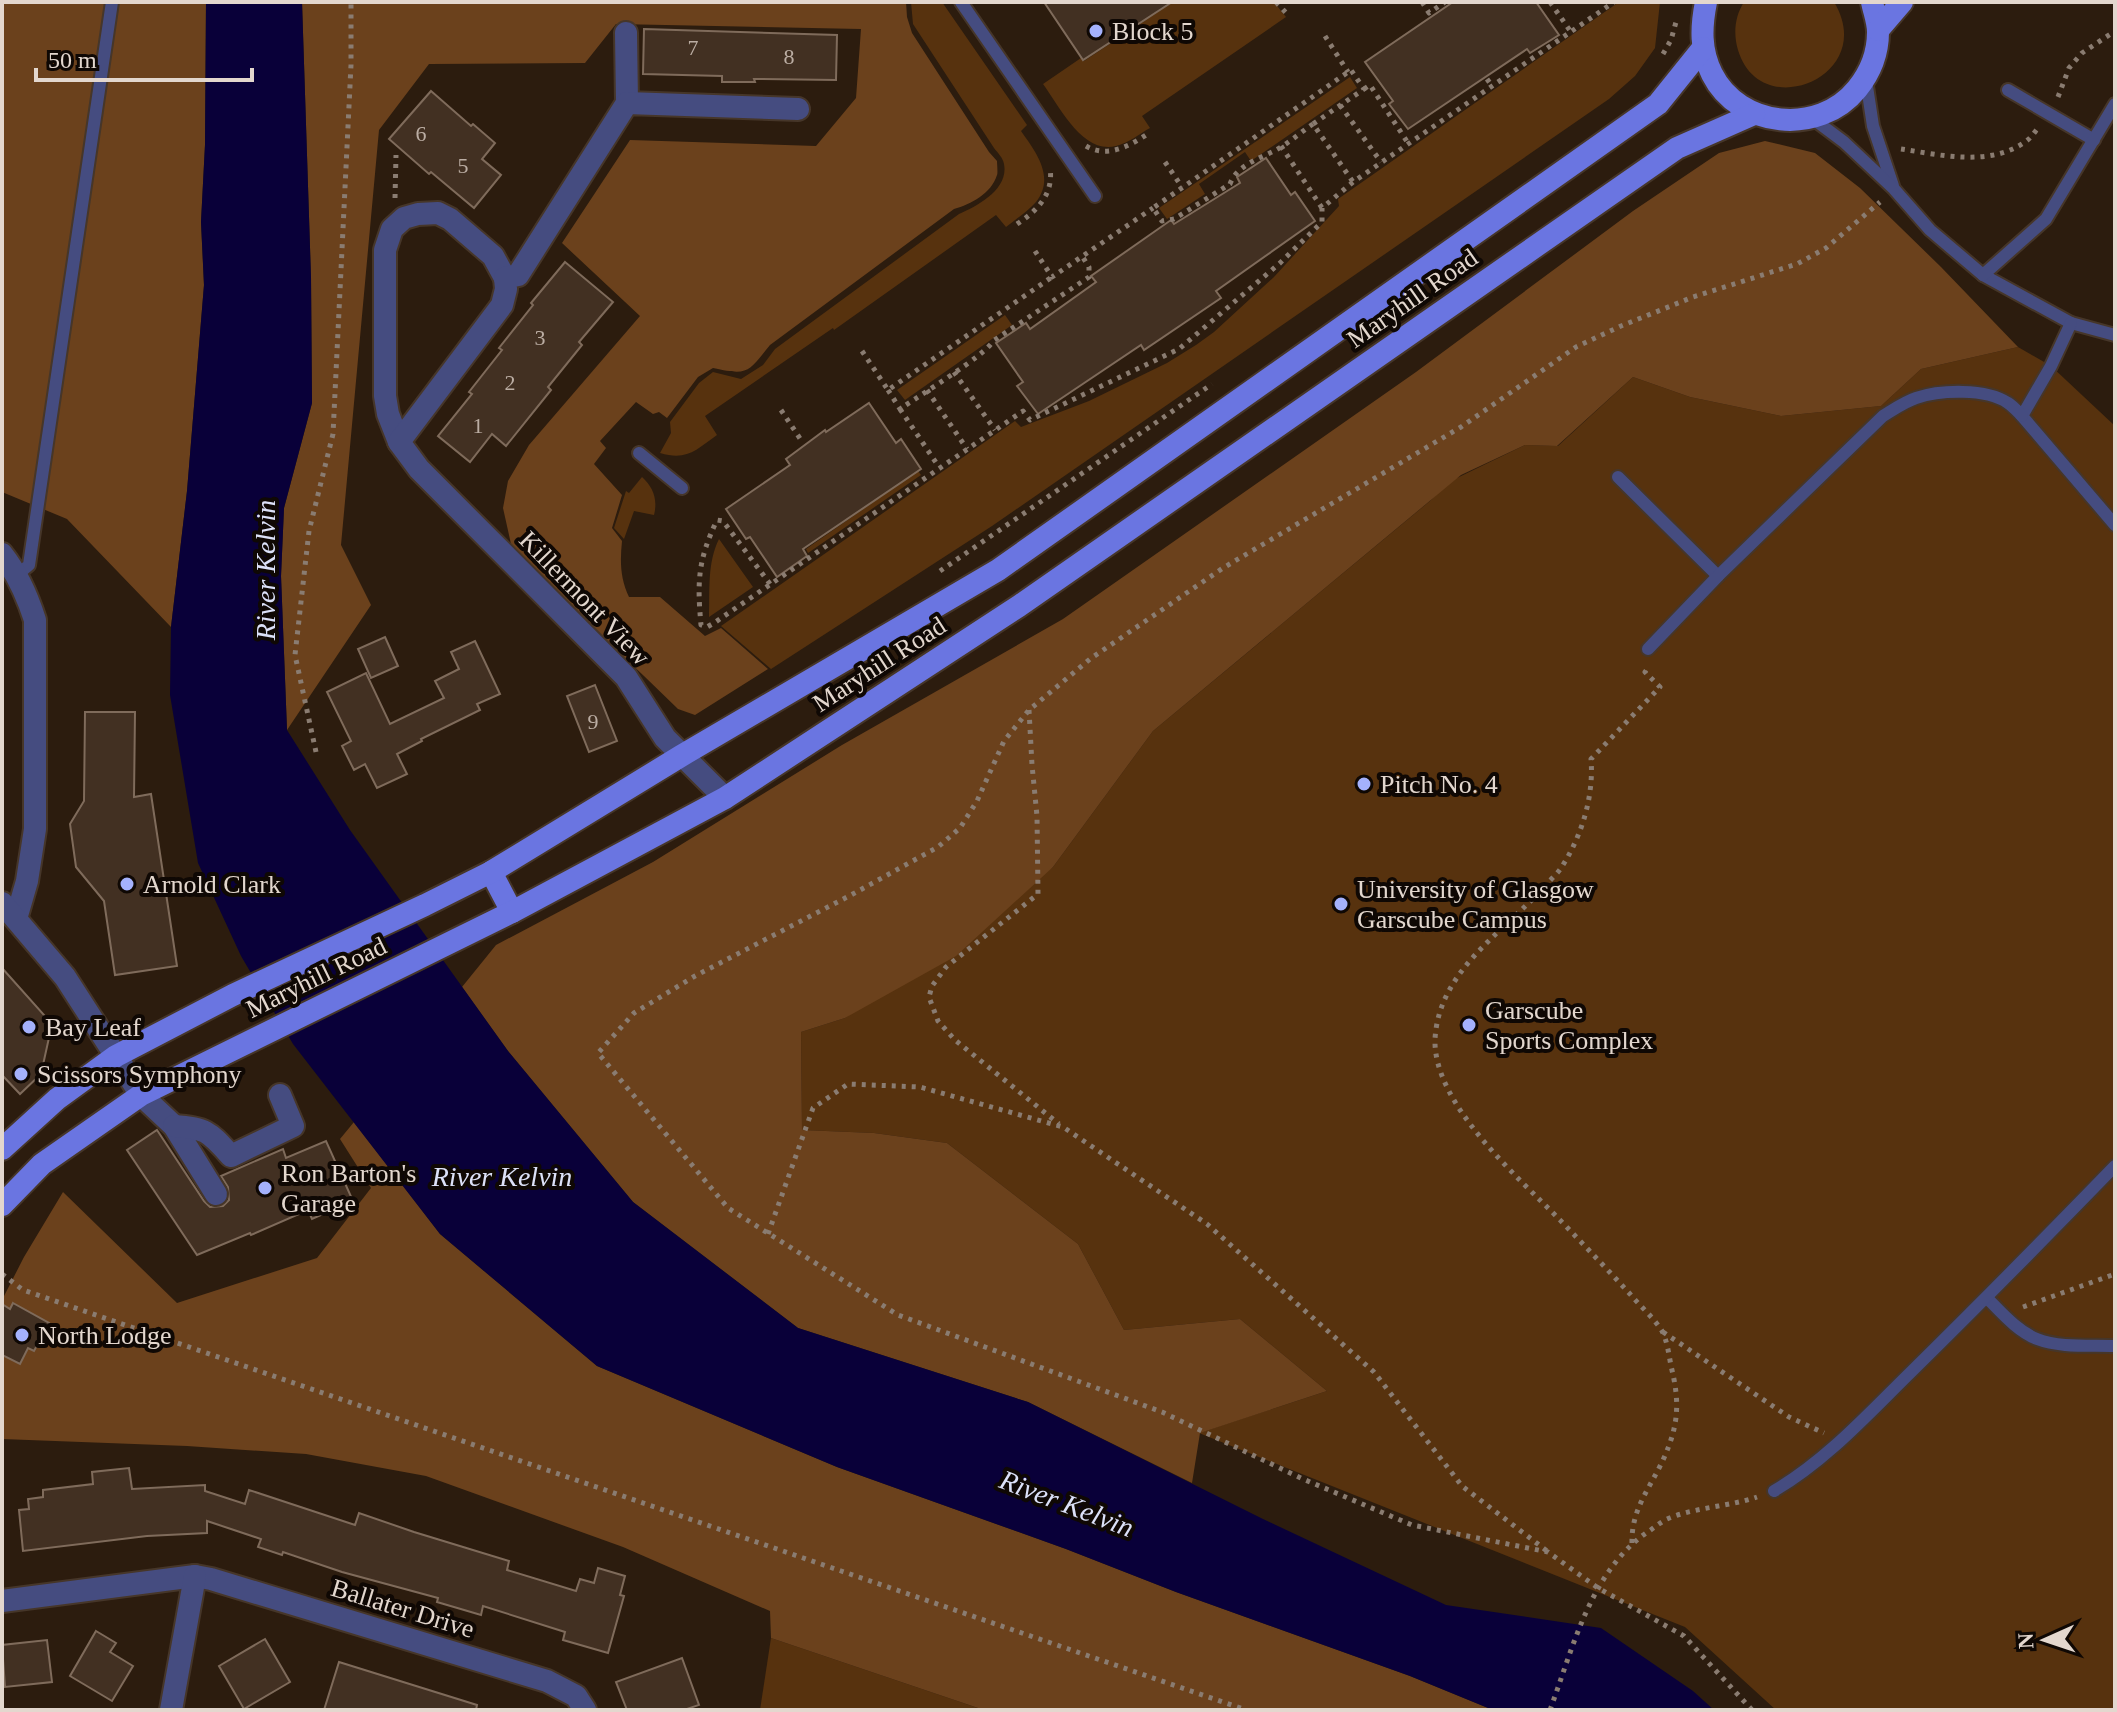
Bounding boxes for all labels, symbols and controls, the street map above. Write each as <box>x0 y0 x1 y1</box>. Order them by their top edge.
place label: Block 5 <box>1112 17 1194 46</box>
marker: Block 5 <box>1087 22 1105 40</box>
scale bar <box>36 32 252 82</box>
house number: 7 <box>688 35 699 60</box>
house number: 8 <box>784 44 795 69</box>
text: 50 m <box>48 47 97 73</box>
house number: 6 <box>416 121 427 146</box>
house number: 5 <box>458 153 469 178</box>
street label: Maryhill Road <box>1342 243 1483 354</box>
house number: 3 <box>535 325 546 350</box>
house number: 2 <box>505 370 516 395</box>
house number: 1 <box>473 413 484 438</box>
water label: River Kelvin <box>250 500 281 641</box>
street label: Killermont View <box>513 525 656 671</box>
street label: Maryhill Road <box>807 611 951 718</box>
house number: 9 <box>588 709 599 734</box>
place label: Pitch No. 4 <box>1380 770 1498 799</box>
marker: Pitch No. 4 <box>1355 775 1373 793</box>
place label: Arnold Clark <box>143 870 281 899</box>
marker: Arnold Clark <box>118 875 136 893</box>
place label: University of Glasgow Garscube Campus <box>1357 875 1594 934</box>
marker: University of Glasgow Garscube Campus <box>1332 895 1350 913</box>
street label: Maryhill Road <box>241 931 391 1024</box>
place label: Garscube Sports Complex <box>1485 996 1653 1055</box>
place label: Bay Leaf <box>45 1013 141 1042</box>
marker: Garscube Sports Complex <box>1460 1016 1478 1034</box>
marker: Bay Leaf <box>20 1018 38 1036</box>
place label: Scissors Symphony <box>37 1060 241 1089</box>
marker: Scissors Symphony <box>12 1065 30 1083</box>
place label: Ron Barton's Garage <box>281 1159 416 1218</box>
water label: River Kelvin <box>431 1161 572 1192</box>
marker: Ron Barton's Garage <box>256 1179 274 1197</box>
place label: North Lodge <box>38 1321 172 1350</box>
marker: North Lodge <box>13 1326 31 1344</box>
water label: River Kelvin <box>995 1463 1138 1543</box>
street label: Ballater Drive <box>328 1573 478 1644</box>
north arrow <box>2005 1600 2085 1680</box>
text: N <box>2013 1632 2038 1650</box>

